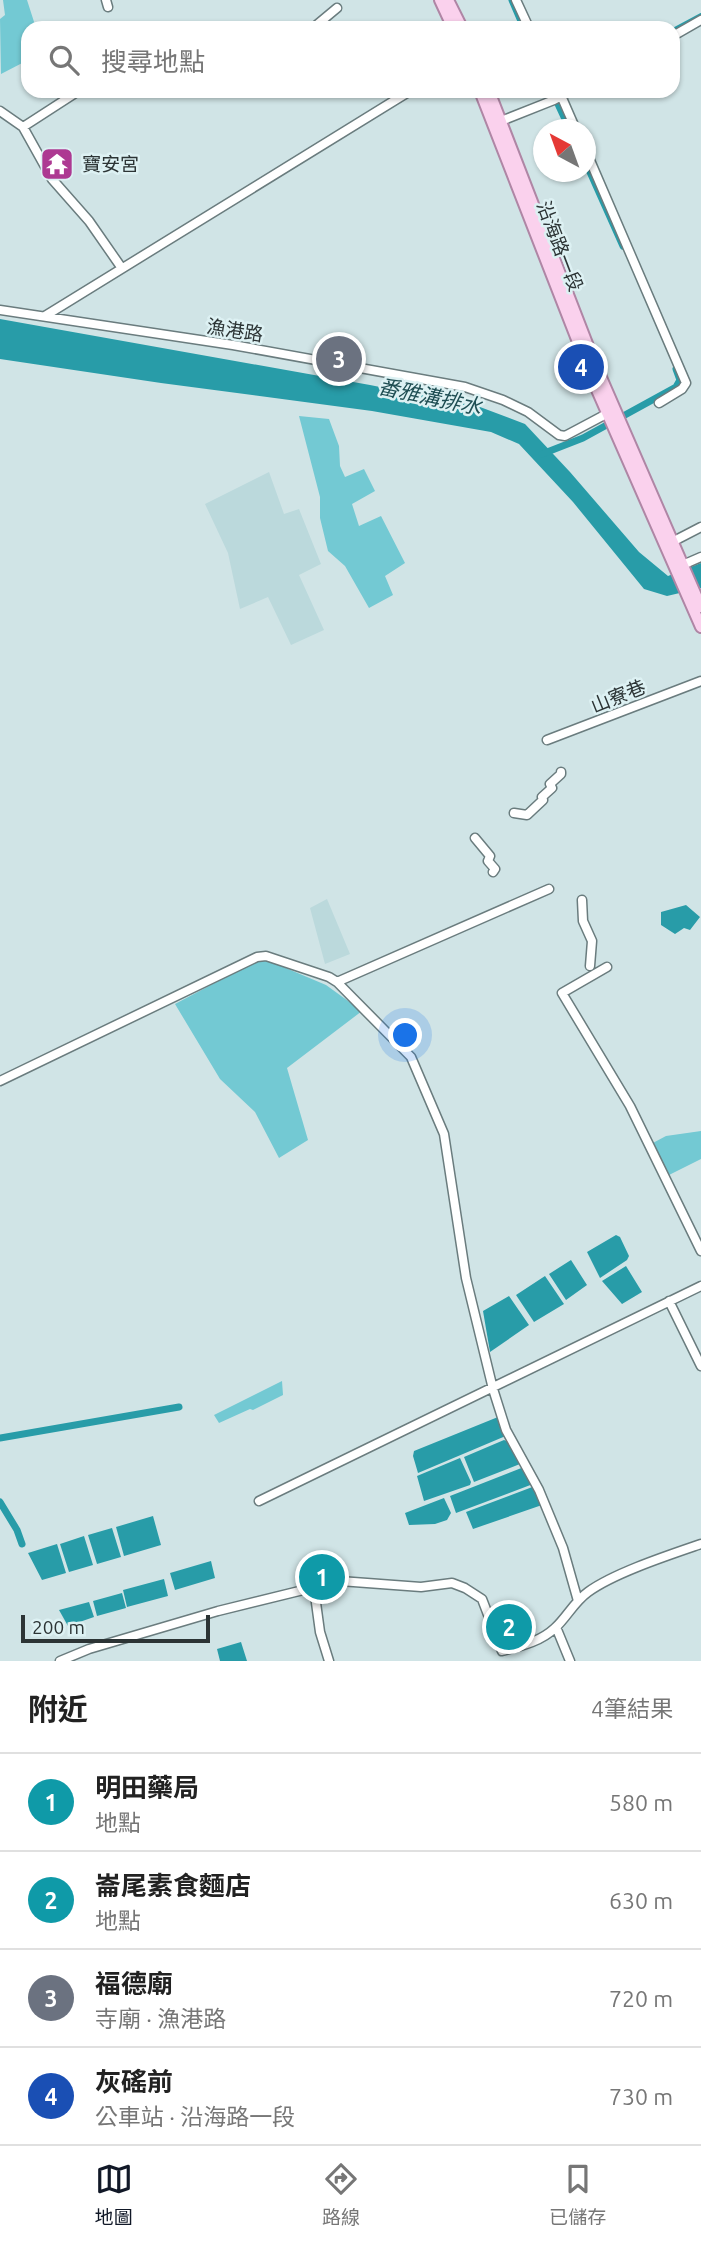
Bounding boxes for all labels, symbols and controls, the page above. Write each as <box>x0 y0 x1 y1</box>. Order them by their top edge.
search box <box>21 21 680 98</box>
icon: search <box>45 41 83 79</box>
text: 搜尋地點 <box>101 47 205 76</box>
north arrow <box>533 119 596 182</box>
temple icon: 寶安宮 <box>38 145 76 183</box>
place label: 寶安宮 <box>82 153 139 175</box>
street label: 沿海路一段 <box>533 198 587 294</box>
street label: 漁港路 <box>205 315 265 345</box>
pin: 3 <box>316 333 362 385</box>
pin: 4 <box>558 341 604 393</box>
water label: 番雅溝排水 <box>376 373 485 419</box>
street label: 山寮巷 <box>587 675 649 717</box>
your location <box>388 1018 422 1052</box>
pin: 1 <box>299 1551 345 1603</box>
pin: 2 <box>486 1601 532 1653</box>
scale bar <box>21 1612 210 1644</box>
text: 200 m <box>32 1616 85 1638</box>
text: 附近 <box>28 1692 88 1726</box>
text: 4筆結果 <box>591 1696 673 1721</box>
text: 明田藥局 <box>95 1773 199 1802</box>
text: 1 <box>45 1790 57 1815</box>
text: 580 m <box>609 1790 673 1815</box>
text: 地點 <box>95 1810 141 1835</box>
text: 崙尾素食麵店 <box>95 1871 251 1900</box>
text: 2 <box>45 1888 57 1913</box>
text: 630 m <box>609 1888 673 1913</box>
text: 地點 <box>95 1908 141 1933</box>
text: 福德廟 <box>95 1969 173 1998</box>
text: 3 <box>45 1986 57 2011</box>
text: 720 m <box>609 1986 673 2011</box>
text: 寺廟 · 漁港路 <box>95 2006 226 2031</box>
text: 灰磘前 <box>95 2067 173 2096</box>
text: 4 <box>45 2084 57 2109</box>
text: 730 m <box>609 2084 673 2109</box>
text: 公車站 · 沿海路一段 <box>95 2104 295 2129</box>
tab: 地圖 <box>95 2160 133 2229</box>
tab: 路線 <box>322 2160 360 2229</box>
tab: 已儲存 <box>549 2160 606 2229</box>

